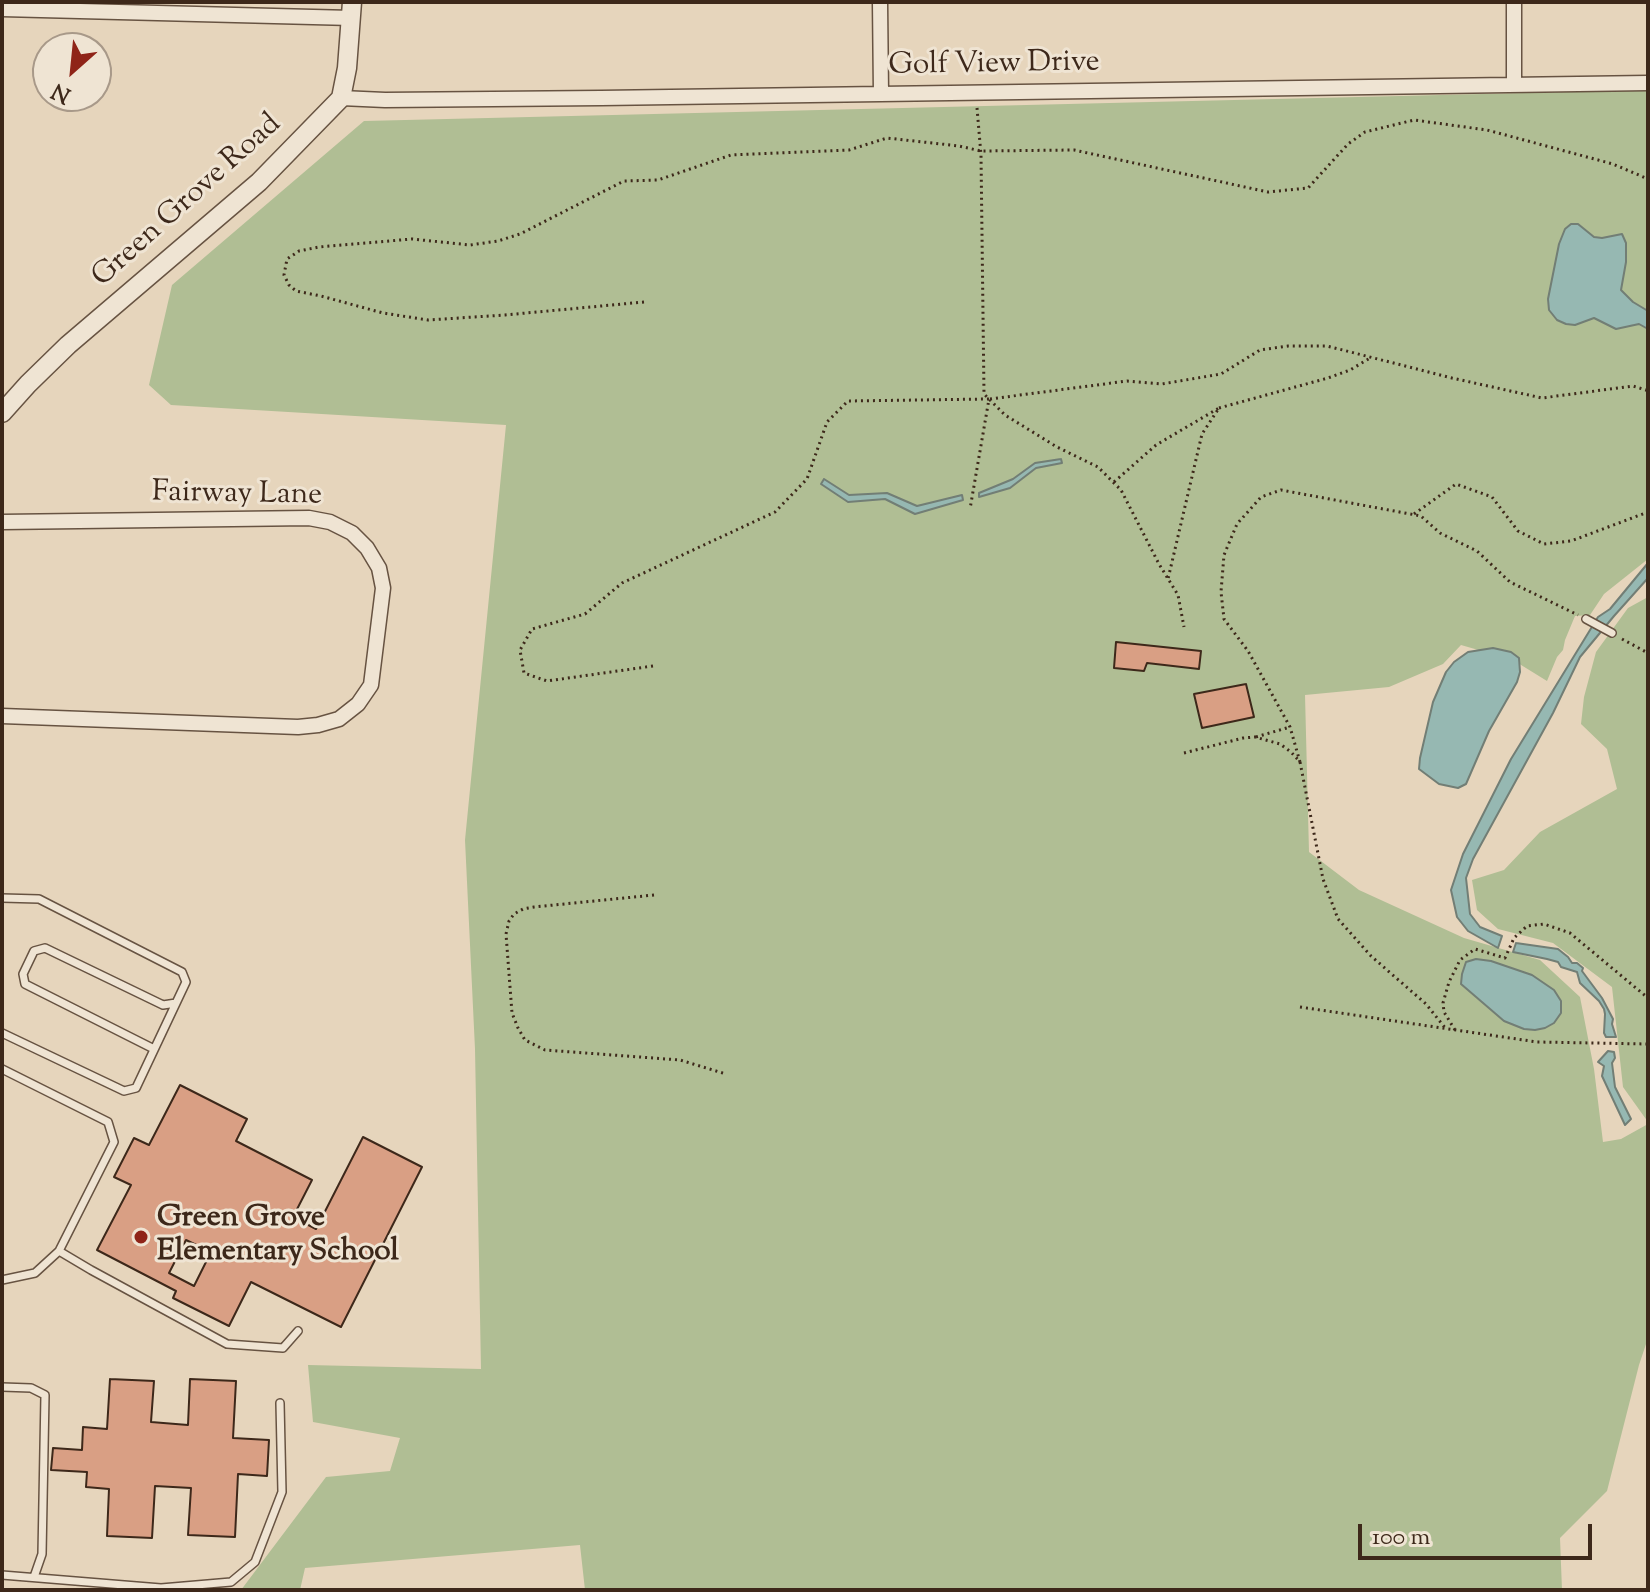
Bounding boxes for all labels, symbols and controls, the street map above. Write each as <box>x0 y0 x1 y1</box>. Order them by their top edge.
north arrow <box>32 32 112 112</box>
street label: Golf View Drive <box>888 46 1100 86</box>
text: N <box>47 73 77 110</box>
street label: Green Grove Road <box>86 108 290 296</box>
street label: Fairway Lane <box>152 477 322 515</box>
place label: Green Grove Elementary School <box>157 1202 399 1272</box>
marker: Green Grove Elementary School <box>132 1228 150 1246</box>
scale bar <box>1362 1508 1596 1558</box>
text: 100 m <box>1372 1521 1430 1555</box>

